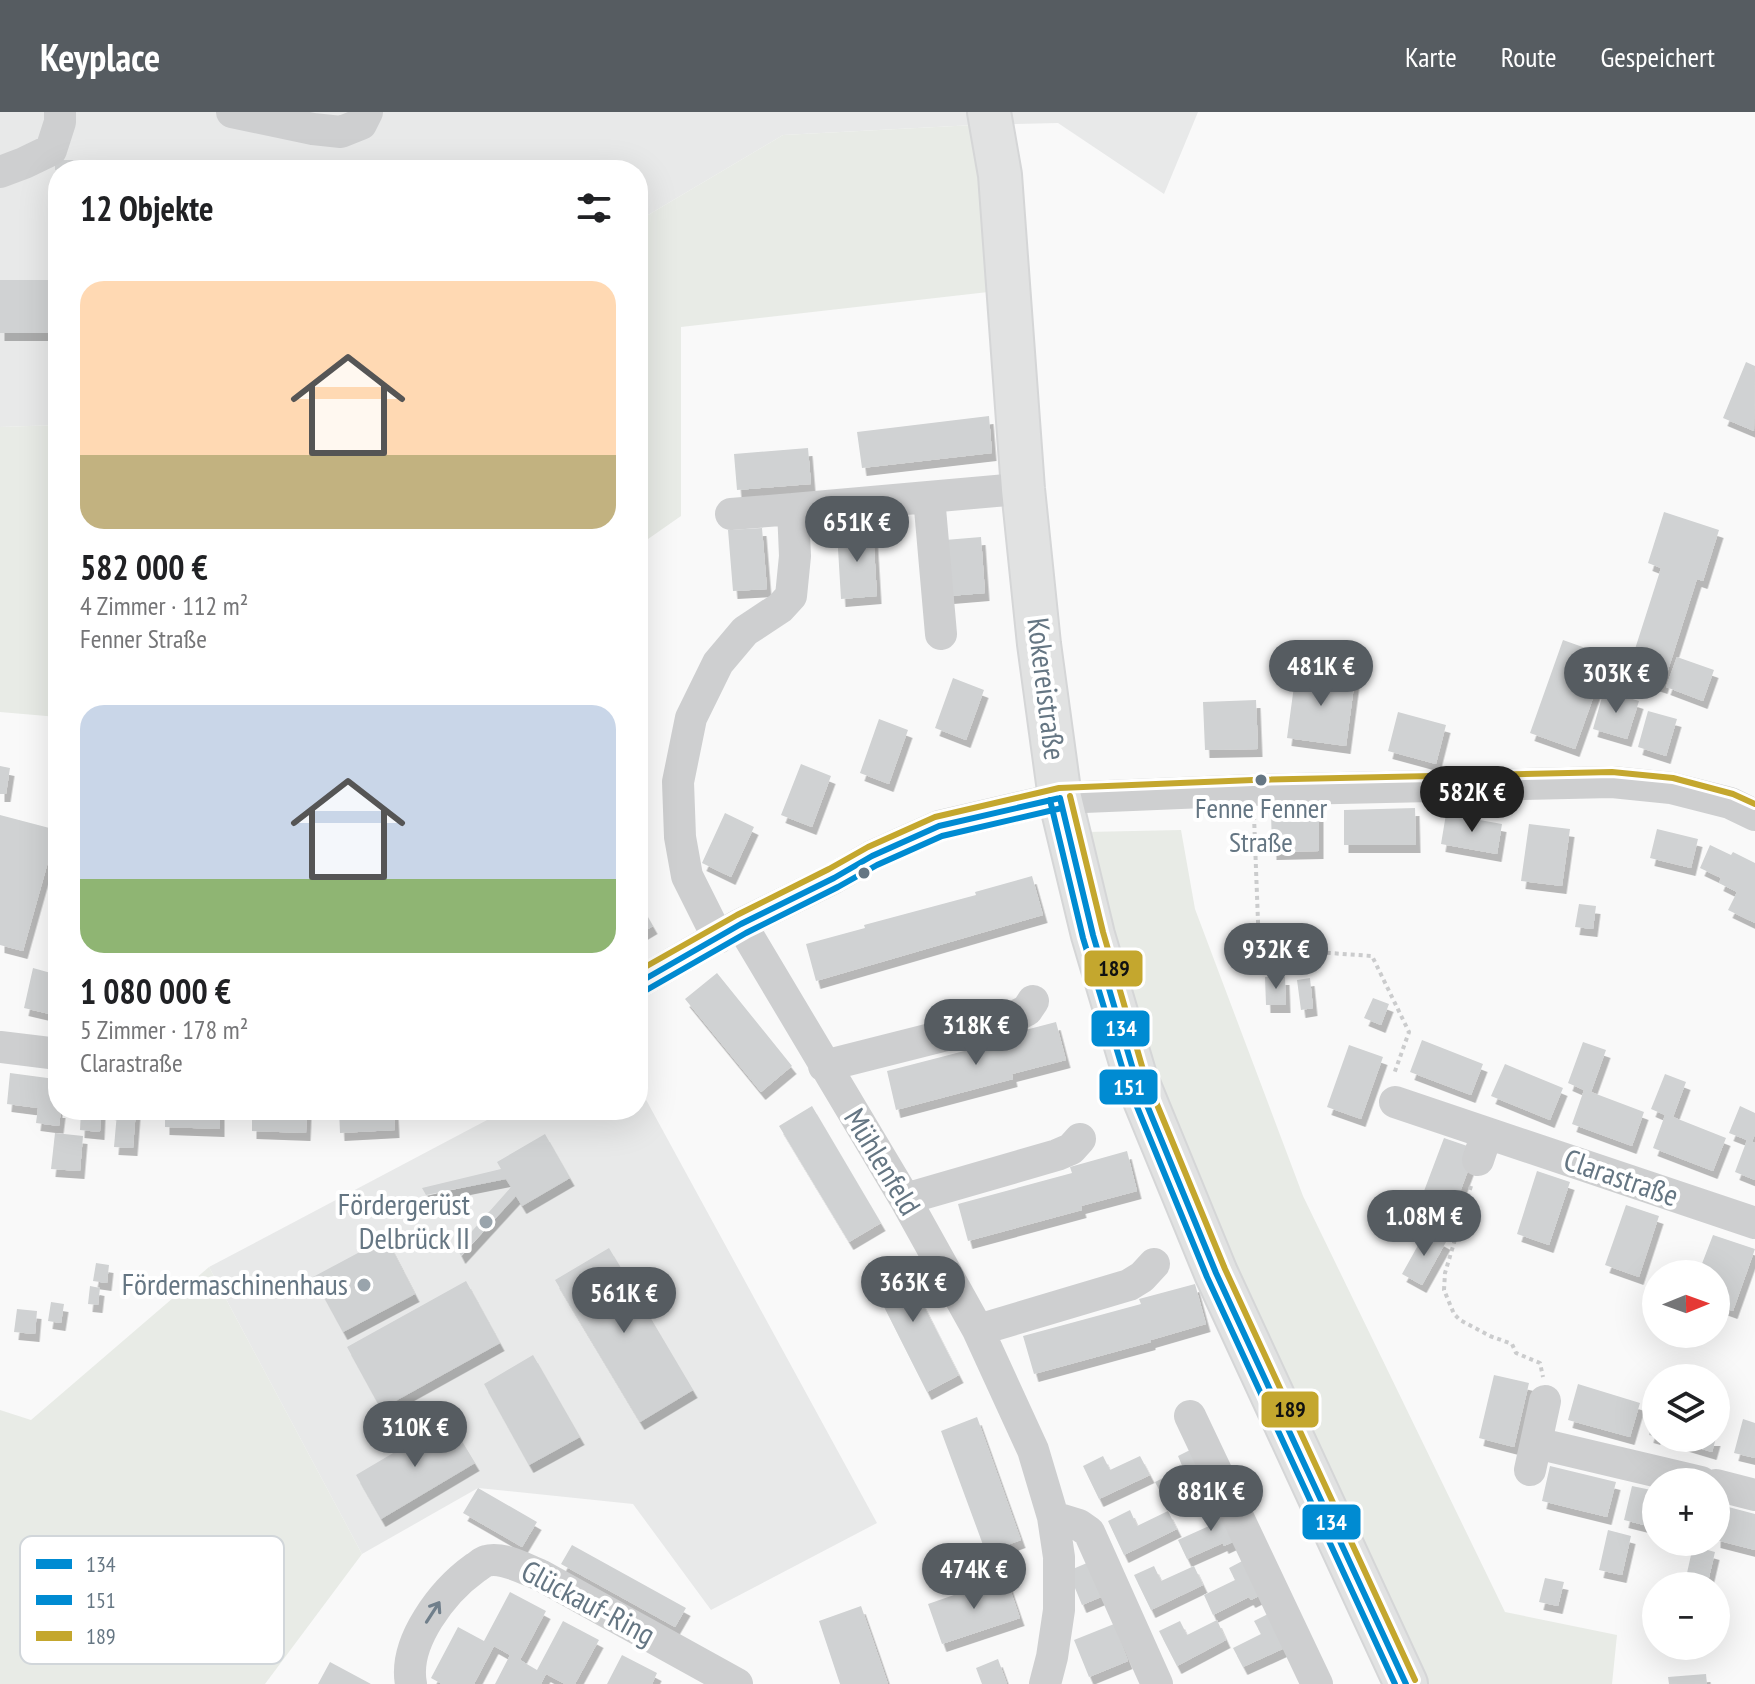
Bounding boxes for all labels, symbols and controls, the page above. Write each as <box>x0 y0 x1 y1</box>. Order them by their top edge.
text: Keyplace <box>40 32 160 81</box>
text: Karte <box>1405 38 1457 75</box>
text: Route <box>1501 38 1556 75</box>
text: Gespeichert <box>1600 38 1715 75</box>
text: 12 Objekte <box>80 186 214 230</box>
icon: filters <box>572 186 616 230</box>
icon: home <box>276 333 420 477</box>
pin: 651K € <box>792 496 922 564</box>
text: 651K € <box>823 505 891 538</box>
text: 582 000 € <box>80 545 208 589</box>
text: 4 Zimmer · 112 m² <box>80 589 248 622</box>
street label: Kokereistraße <box>1019 615 1076 762</box>
text: Fenner Straße <box>80 622 207 655</box>
pin: 481K € <box>1256 640 1386 708</box>
pin: 303K € <box>1551 647 1681 715</box>
text: 481K € <box>1287 649 1355 682</box>
text: 303K € <box>1582 656 1650 689</box>
icon: home <box>276 757 420 901</box>
pin: 582K € <box>1407 766 1537 834</box>
marker: Fenne Fenner Straße <box>1253 772 1269 788</box>
text: 582K € <box>1438 775 1506 808</box>
place label: Fenne Fenner Straße <box>1195 789 1327 860</box>
unlabelled marker <box>856 865 872 881</box>
pin: 932K € <box>1211 923 1341 991</box>
text: 932K € <box>1242 932 1310 965</box>
line badge: 189 <box>1083 949 1144 988</box>
text: 189 <box>1098 954 1130 982</box>
text: 1 080 000 € <box>80 969 231 1013</box>
pin: 318K € <box>911 999 1041 1067</box>
text: 318K € <box>942 1008 1010 1041</box>
line badge: 134 <box>1090 1009 1151 1048</box>
text: 5 Zimmer · 178 m² <box>80 1013 248 1046</box>
text: 134 <box>1105 1014 1137 1042</box>
text: Clarastraße <box>80 1046 183 1079</box>
line badge: 151 <box>1098 1068 1159 1106</box>
text: 151 <box>1113 1073 1145 1101</box>
street label: Mühlenfeld <box>836 1101 930 1222</box>
street label: Clarastraße <box>1559 1139 1684 1214</box>
place label: Fördergerüst Delbrück II <box>338 1184 471 1257</box>
pin: 1.08M € <box>1350 1190 1498 1258</box>
text: 1.08M € <box>1385 1199 1463 1232</box>
marker: Fördergerüst Delbrück II <box>477 1213 495 1231</box>
pin: 363K € <box>848 1256 978 1324</box>
north arrow <box>1642 1260 1730 1348</box>
map controls <box>1642 1260 1730 1660</box>
place label: Fördermaschinenhaus <box>122 1264 348 1303</box>
text: 363K € <box>879 1265 947 1298</box>
pin: 561K € <box>559 1267 689 1335</box>
marker: Fördermaschinenhaus <box>355 1276 373 1294</box>
text: 561K € <box>590 1276 658 1309</box>
button: layers <box>1642 1364 1730 1452</box>
line badge: 189 <box>1260 1390 1320 1429</box>
text: 189 <box>1274 1395 1306 1423</box>
pin: 310K € <box>350 1401 480 1469</box>
text: 310K € <box>381 1410 449 1443</box>
pin: 881K € <box>1146 1465 1276 1533</box>
button: + <box>1642 1468 1730 1556</box>
text: 881K € <box>1177 1474 1245 1507</box>
line badge: 134 <box>1301 1503 1362 1541</box>
text: 134 <box>1315 1508 1347 1536</box>
legend <box>20 1536 284 1664</box>
pin: 474K € <box>909 1543 1039 1611</box>
text: 134 <box>86 1550 116 1578</box>
street label: Glückauf-Ring <box>515 1550 662 1653</box>
text: 474K € <box>940 1552 1008 1585</box>
button: − <box>1642 1572 1730 1660</box>
text: 151 <box>86 1586 116 1614</box>
one-way arrow <box>426 1601 442 1624</box>
text: 189 <box>86 1622 116 1650</box>

